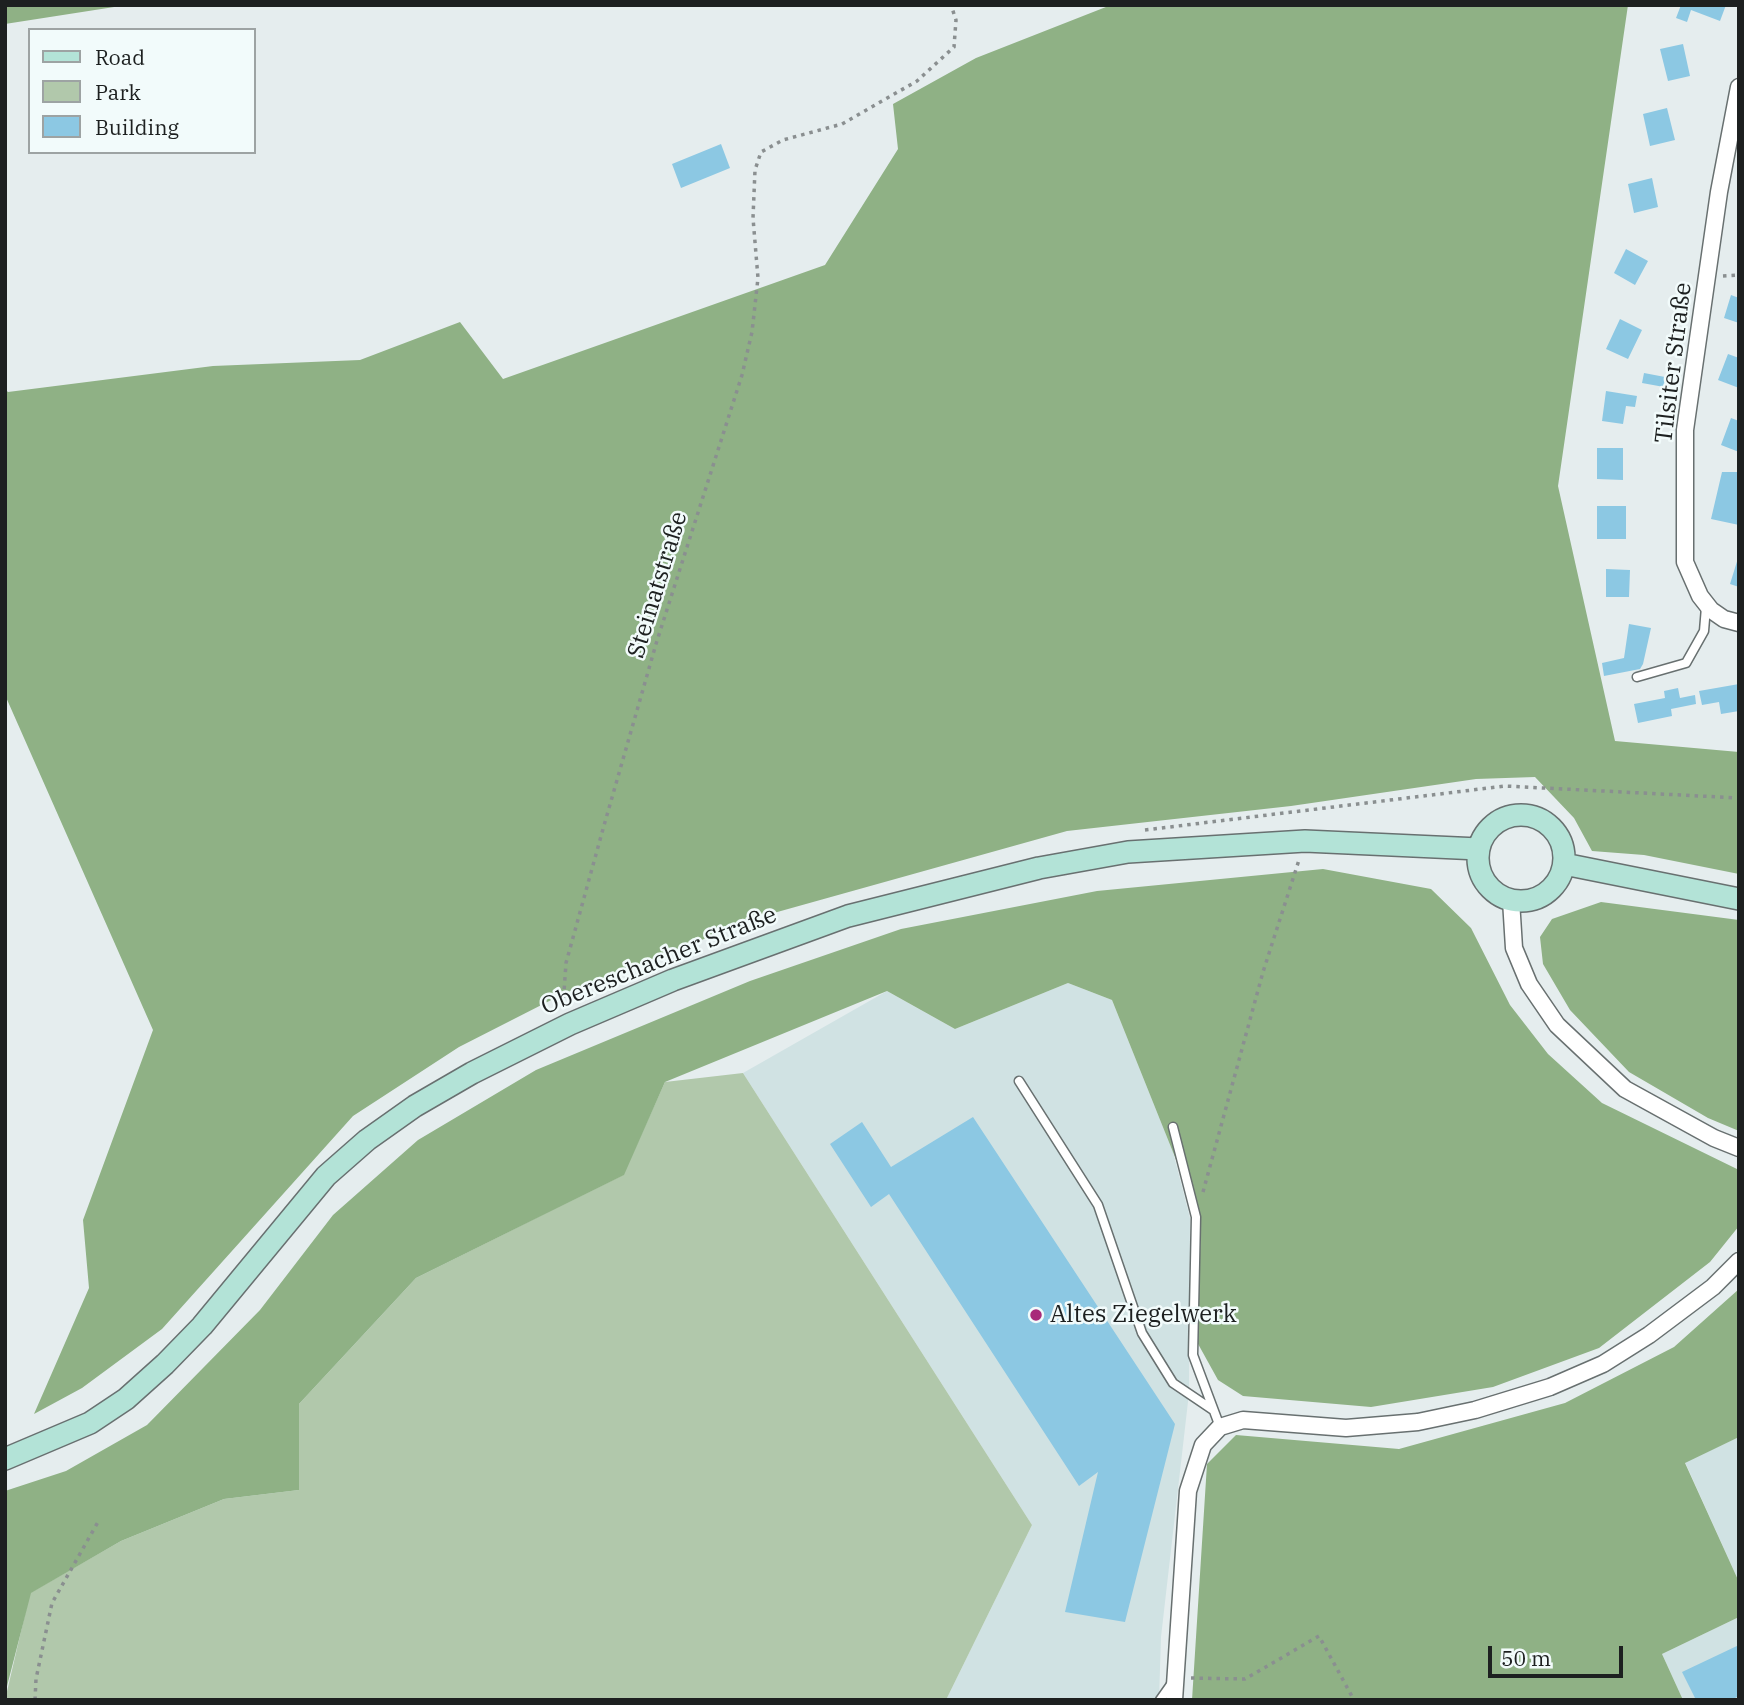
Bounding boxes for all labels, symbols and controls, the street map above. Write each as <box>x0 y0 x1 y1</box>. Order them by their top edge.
legend <box>28 28 256 154</box>
text: Road <box>95 43 145 71</box>
text: Park <box>95 78 141 106</box>
text: Building <box>95 113 179 141</box>
street label: Tilsiter Straße <box>1650 281 1698 445</box>
street label: Steinatstraße <box>622 508 694 662</box>
street label: Obereschacher Straße <box>537 901 781 1021</box>
place label: Altes Ziegelwerk <box>1050 1301 1237 1329</box>
marker: Altes Ziegelwerk <box>1028 1307 1044 1323</box>
scale bar <box>1492 1632 1627 1676</box>
text: 50 m <box>1501 1644 1551 1672</box>

